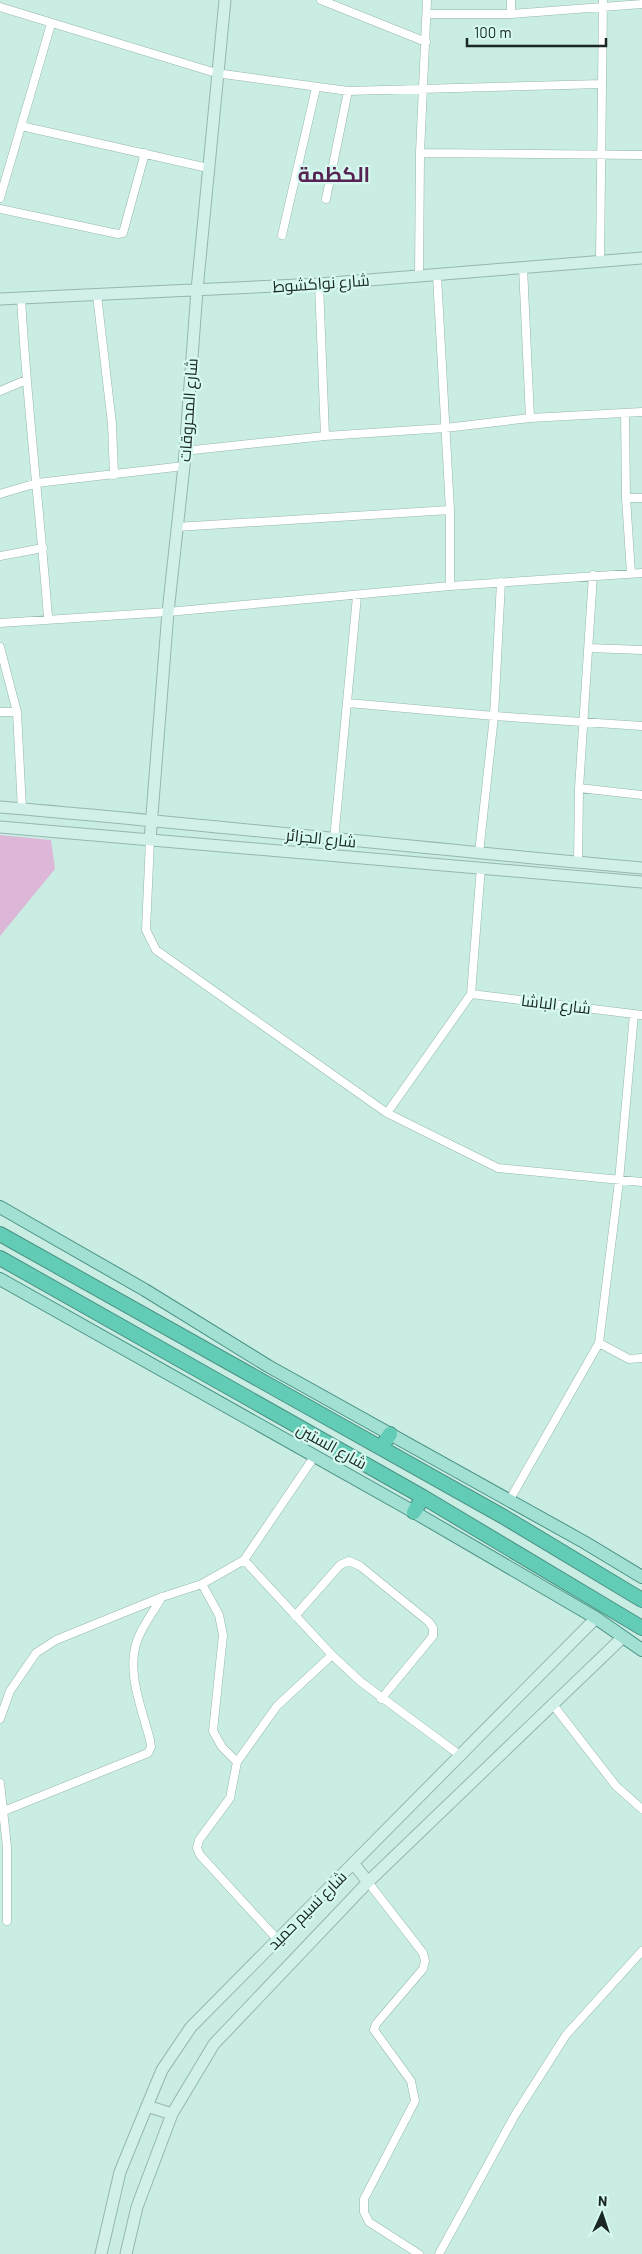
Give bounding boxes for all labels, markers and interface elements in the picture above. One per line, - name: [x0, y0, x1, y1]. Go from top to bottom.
- scale bar: [467, 15, 606, 47]
- text: 100 m: [474, 23, 512, 41]
- district label: الكظمة: [298, 161, 370, 186]
- street label: شارع نواكشوط: [272, 270, 370, 298]
- street label: شارع المحروقات: [174, 357, 204, 463]
- street label: شارع الجزائر: [284, 824, 357, 854]
- street label: شارع الباشا: [520, 990, 592, 1020]
- street label: شارع الستين: [292, 1419, 371, 1475]
- street label: شارع نسيم حميد: [263, 1866, 352, 1955]
- north arrow: [577, 2189, 627, 2239]
- text: N: [598, 2192, 608, 2209]

